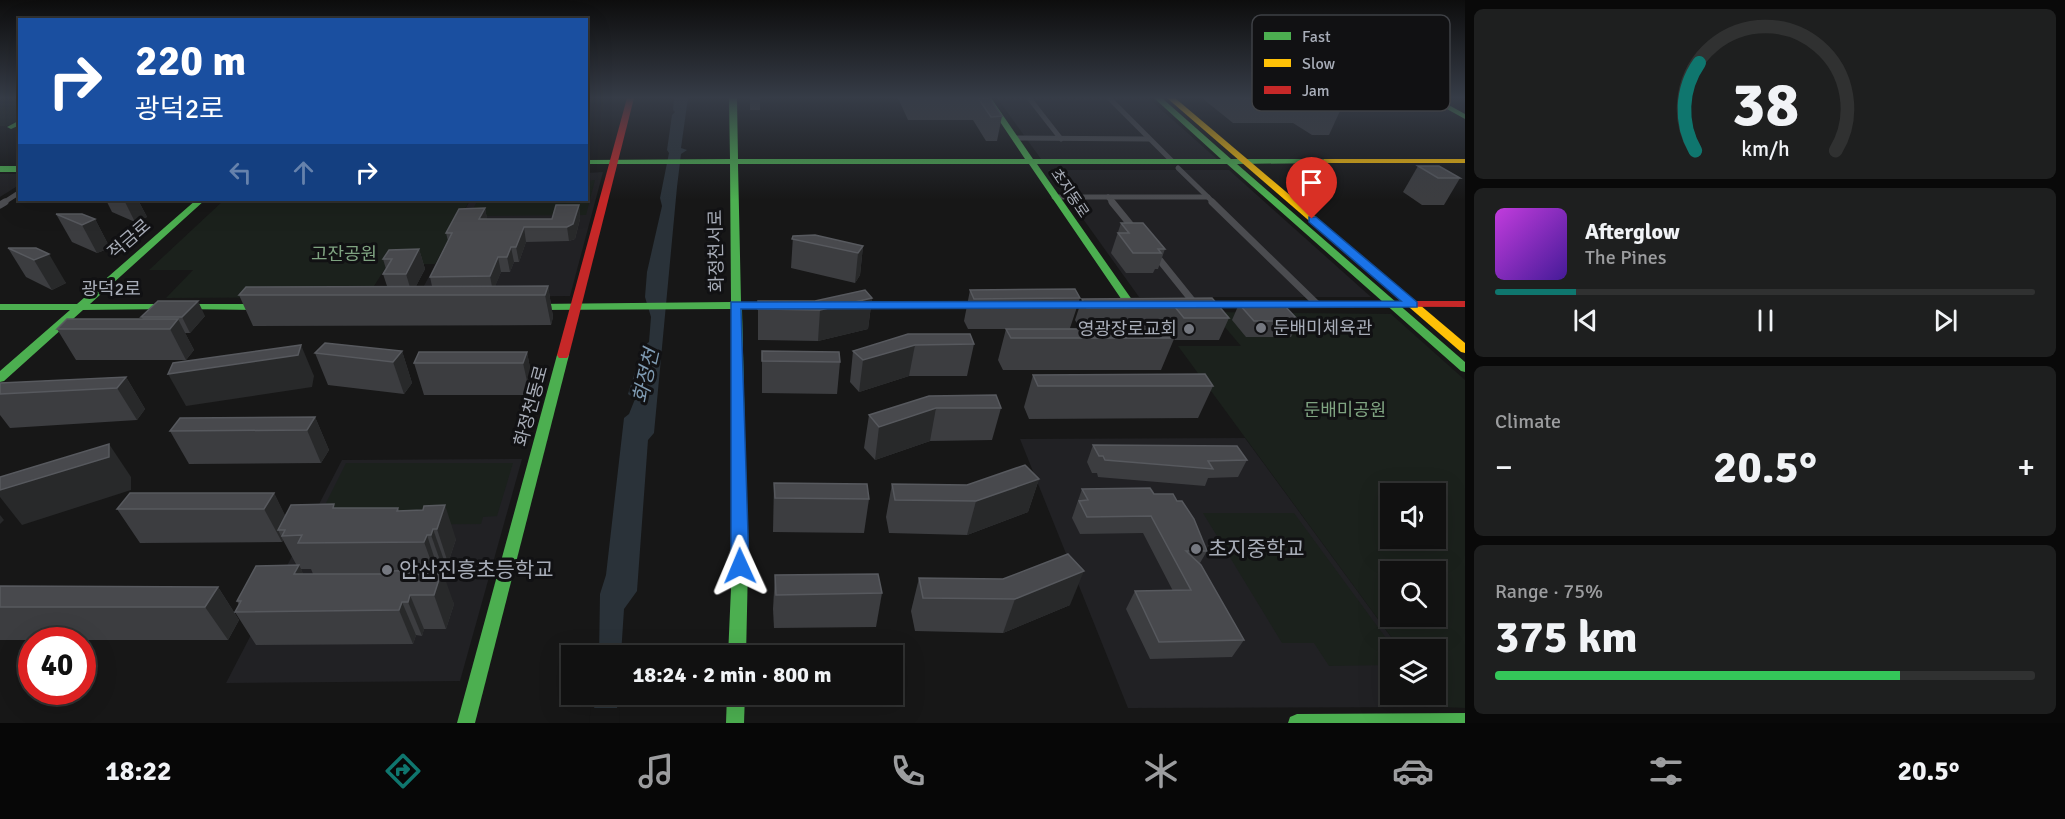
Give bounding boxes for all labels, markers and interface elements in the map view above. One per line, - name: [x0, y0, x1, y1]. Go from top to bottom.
- legend: [1252, 15, 1450, 111]
- text: Fast: [1302, 27, 1331, 47]
- text: 220 m: [135, 36, 246, 87]
- icon: right: [36, 42, 114, 120]
- text: Slow: [1302, 54, 1336, 74]
- text: 38: [1731, 66, 1799, 143]
- text: Jam: [1302, 81, 1330, 101]
- text: 광덕2로: [135, 93, 224, 126]
- text: km/h: [1741, 136, 1789, 162]
- icon: left: [224, 156, 257, 189]
- icon: ahead: [287, 156, 320, 189]
- icon: right: [350, 156, 383, 189]
- pin: [1286, 157, 1337, 219]
- street label: 초지동로: [1047, 165, 1093, 221]
- icon: arrive: [1295, 166, 1328, 199]
- street label: 화정천서로: [704, 209, 728, 293]
- street label: 적금로: [103, 214, 155, 264]
- text: Afterglow: [1585, 218, 1680, 245]
- park label: 고잔공원: [311, 243, 377, 265]
- text: The Pines: [1585, 245, 1667, 270]
- street label: 광덕2로: [81, 278, 141, 300]
- icon: previous: [1569, 304, 1602, 337]
- icon: pause: [1749, 304, 1782, 337]
- icon: next: [1929, 304, 1962, 337]
- place label: 둔배미체육관: [1273, 317, 1373, 339]
- place label: 영광장로교회: [1078, 318, 1177, 340]
- marker: 둔배미체육관: [1254, 321, 1268, 335]
- marker: 영광장로교회: [1182, 322, 1196, 336]
- water label: 화정천: [628, 344, 665, 406]
- street label: 화정천동로: [510, 363, 552, 449]
- park label: 둔배미공원: [1304, 399, 1386, 421]
- text: Climate: [1495, 409, 1561, 434]
- text: 20.5°: [1713, 440, 1817, 495]
- text: −: [1495, 447, 1513, 488]
- text: +: [2017, 447, 2035, 488]
- map controls: [1380, 483, 1446, 705]
- button: sound: [1380, 483, 1446, 549]
- position arrow: [708, 534, 772, 598]
- place label: 초지중학교: [1208, 536, 1305, 562]
- marker: 초지중학교: [1189, 542, 1203, 556]
- place label: 안산진흥초등학교: [399, 557, 554, 583]
- button: search: [1380, 561, 1446, 627]
- marker: 안산진흥초등학교: [380, 563, 394, 577]
- text: Range · 75%: [1495, 579, 1603, 604]
- text: 375 km: [1495, 610, 1638, 665]
- speed limit sign: 40: [18, 627, 96, 705]
- button: layers: [1380, 639, 1446, 705]
- text: 18:24 · 2 min · 800 m: [632, 661, 832, 688]
- icon: directions: [382, 750, 424, 792]
- icon: music: [635, 750, 677, 792]
- icon: phone: [887, 750, 929, 792]
- icon: climate: [1140, 750, 1182, 792]
- icon: car: [1392, 750, 1434, 792]
- icon: filters: [1645, 750, 1687, 792]
- text: 18:22: [105, 755, 172, 788]
- text: 20.5°: [1897, 755, 1960, 788]

